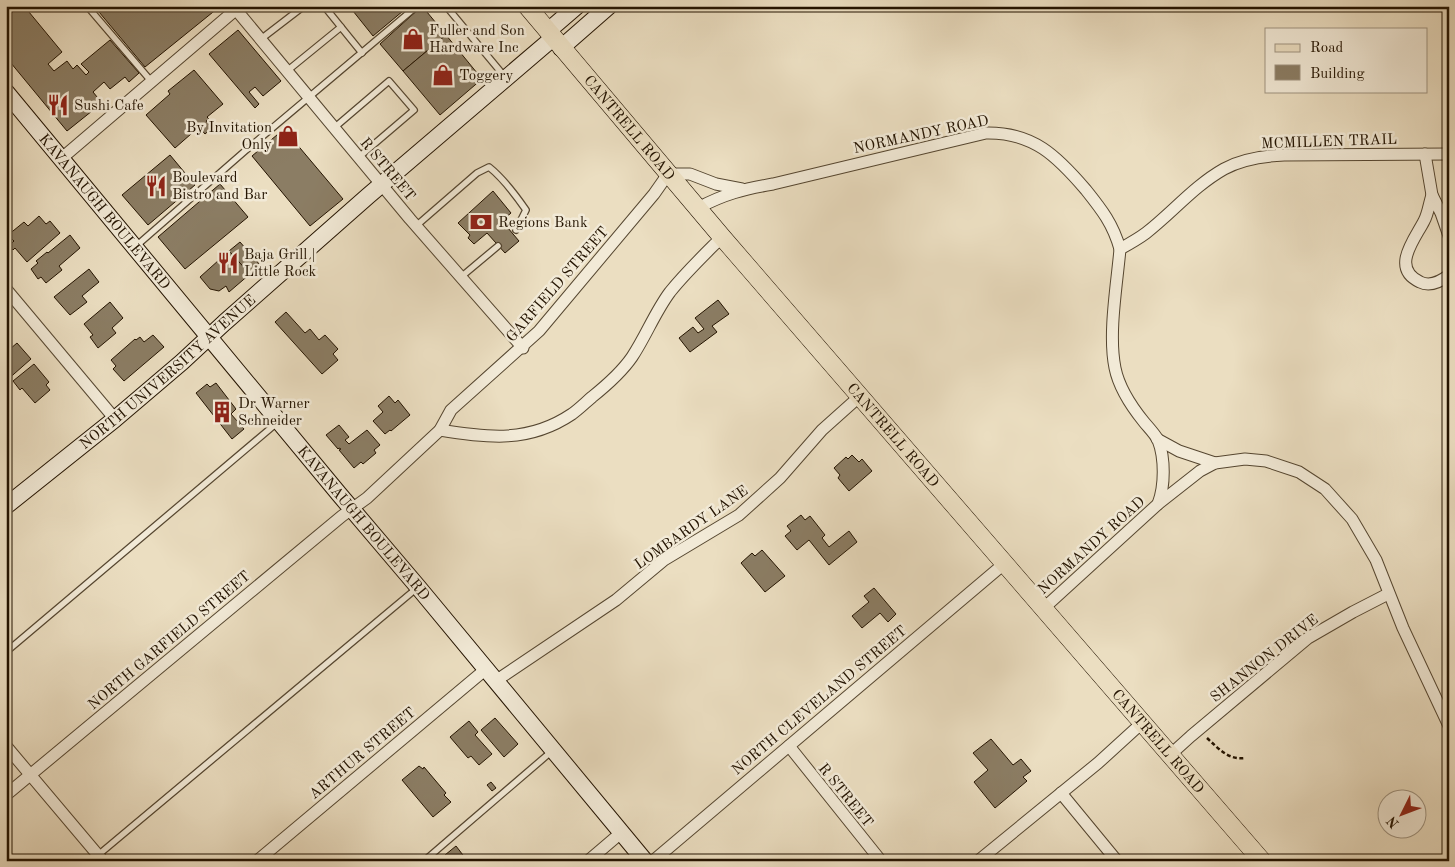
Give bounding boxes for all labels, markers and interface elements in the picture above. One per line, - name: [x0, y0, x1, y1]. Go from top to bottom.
- place label: Fuller and Son Hardware Inc: [429, 24, 525, 56]
- shop icon: Fuller and Son Hardware Inc: [400, 26, 426, 52]
- legend: [1265, 28, 1428, 92]
- text: Road: [1310, 41, 1344, 56]
- shop icon: Toggery: [430, 62, 456, 88]
- text: Building: [1310, 67, 1365, 82]
- place label: Toggery: [459, 69, 513, 84]
- street label: CANTRELL ROAD: [580, 73, 677, 184]
- restaurant icon: Sushi Cafe: [45, 92, 71, 118]
- place label: Sushi Cafe: [74, 99, 144, 114]
- street label: NORMANDY ROAD: [852, 114, 990, 157]
- place label: By Invitation Only: [186, 121, 272, 153]
- shop icon: By Invitation Only: [275, 123, 301, 149]
- street label: KAVANAUGH BOULEVARD: [35, 132, 172, 293]
- street label: MCMILLEN TRAIL: [1261, 133, 1397, 152]
- street label: R STREET: [356, 136, 417, 204]
- place label: Boulevard Bistro and Bar: [172, 171, 267, 203]
- restaurant icon: Boulevard Bistro and Bar: [143, 173, 169, 199]
- bank icon: Regions Bank: [468, 209, 494, 235]
- place label: Regions Bank: [498, 216, 588, 231]
- street label: GARFIELD STREET: [504, 225, 612, 345]
- place label: Baja Grill | Little Rock: [244, 248, 316, 280]
- restaurant icon: Baja Grill | Little Rock: [215, 250, 241, 276]
- street label: NORTH UNIVERSITY AVENUE: [78, 293, 259, 453]
- street label: CANTRELL ROAD: [843, 381, 941, 491]
- place label: Dr Warner Schneider: [238, 397, 310, 429]
- building icon: Dr Warner Schneider: [209, 399, 235, 425]
- street label: KAVANAUGH BOULEVARD: [294, 444, 432, 604]
- street label: LOMBARDY LANE: [632, 483, 751, 573]
- street label: NORMANDY ROAD: [1036, 494, 1148, 598]
- street label: NORTH GARFIELD STREET: [86, 569, 254, 713]
- street label: SHANNON DRIVE: [1208, 613, 1322, 706]
- street label: NORTH CLEVELAND STREET: [730, 624, 910, 779]
- street label: CANTRELL ROAD: [1108, 687, 1206, 797]
- street label: ARTHUR STREET: [307, 705, 419, 803]
- street label: R STREET: [815, 761, 875, 831]
- north arrow: [1378, 790, 1428, 840]
- text: N: [1384, 813, 1402, 831]

